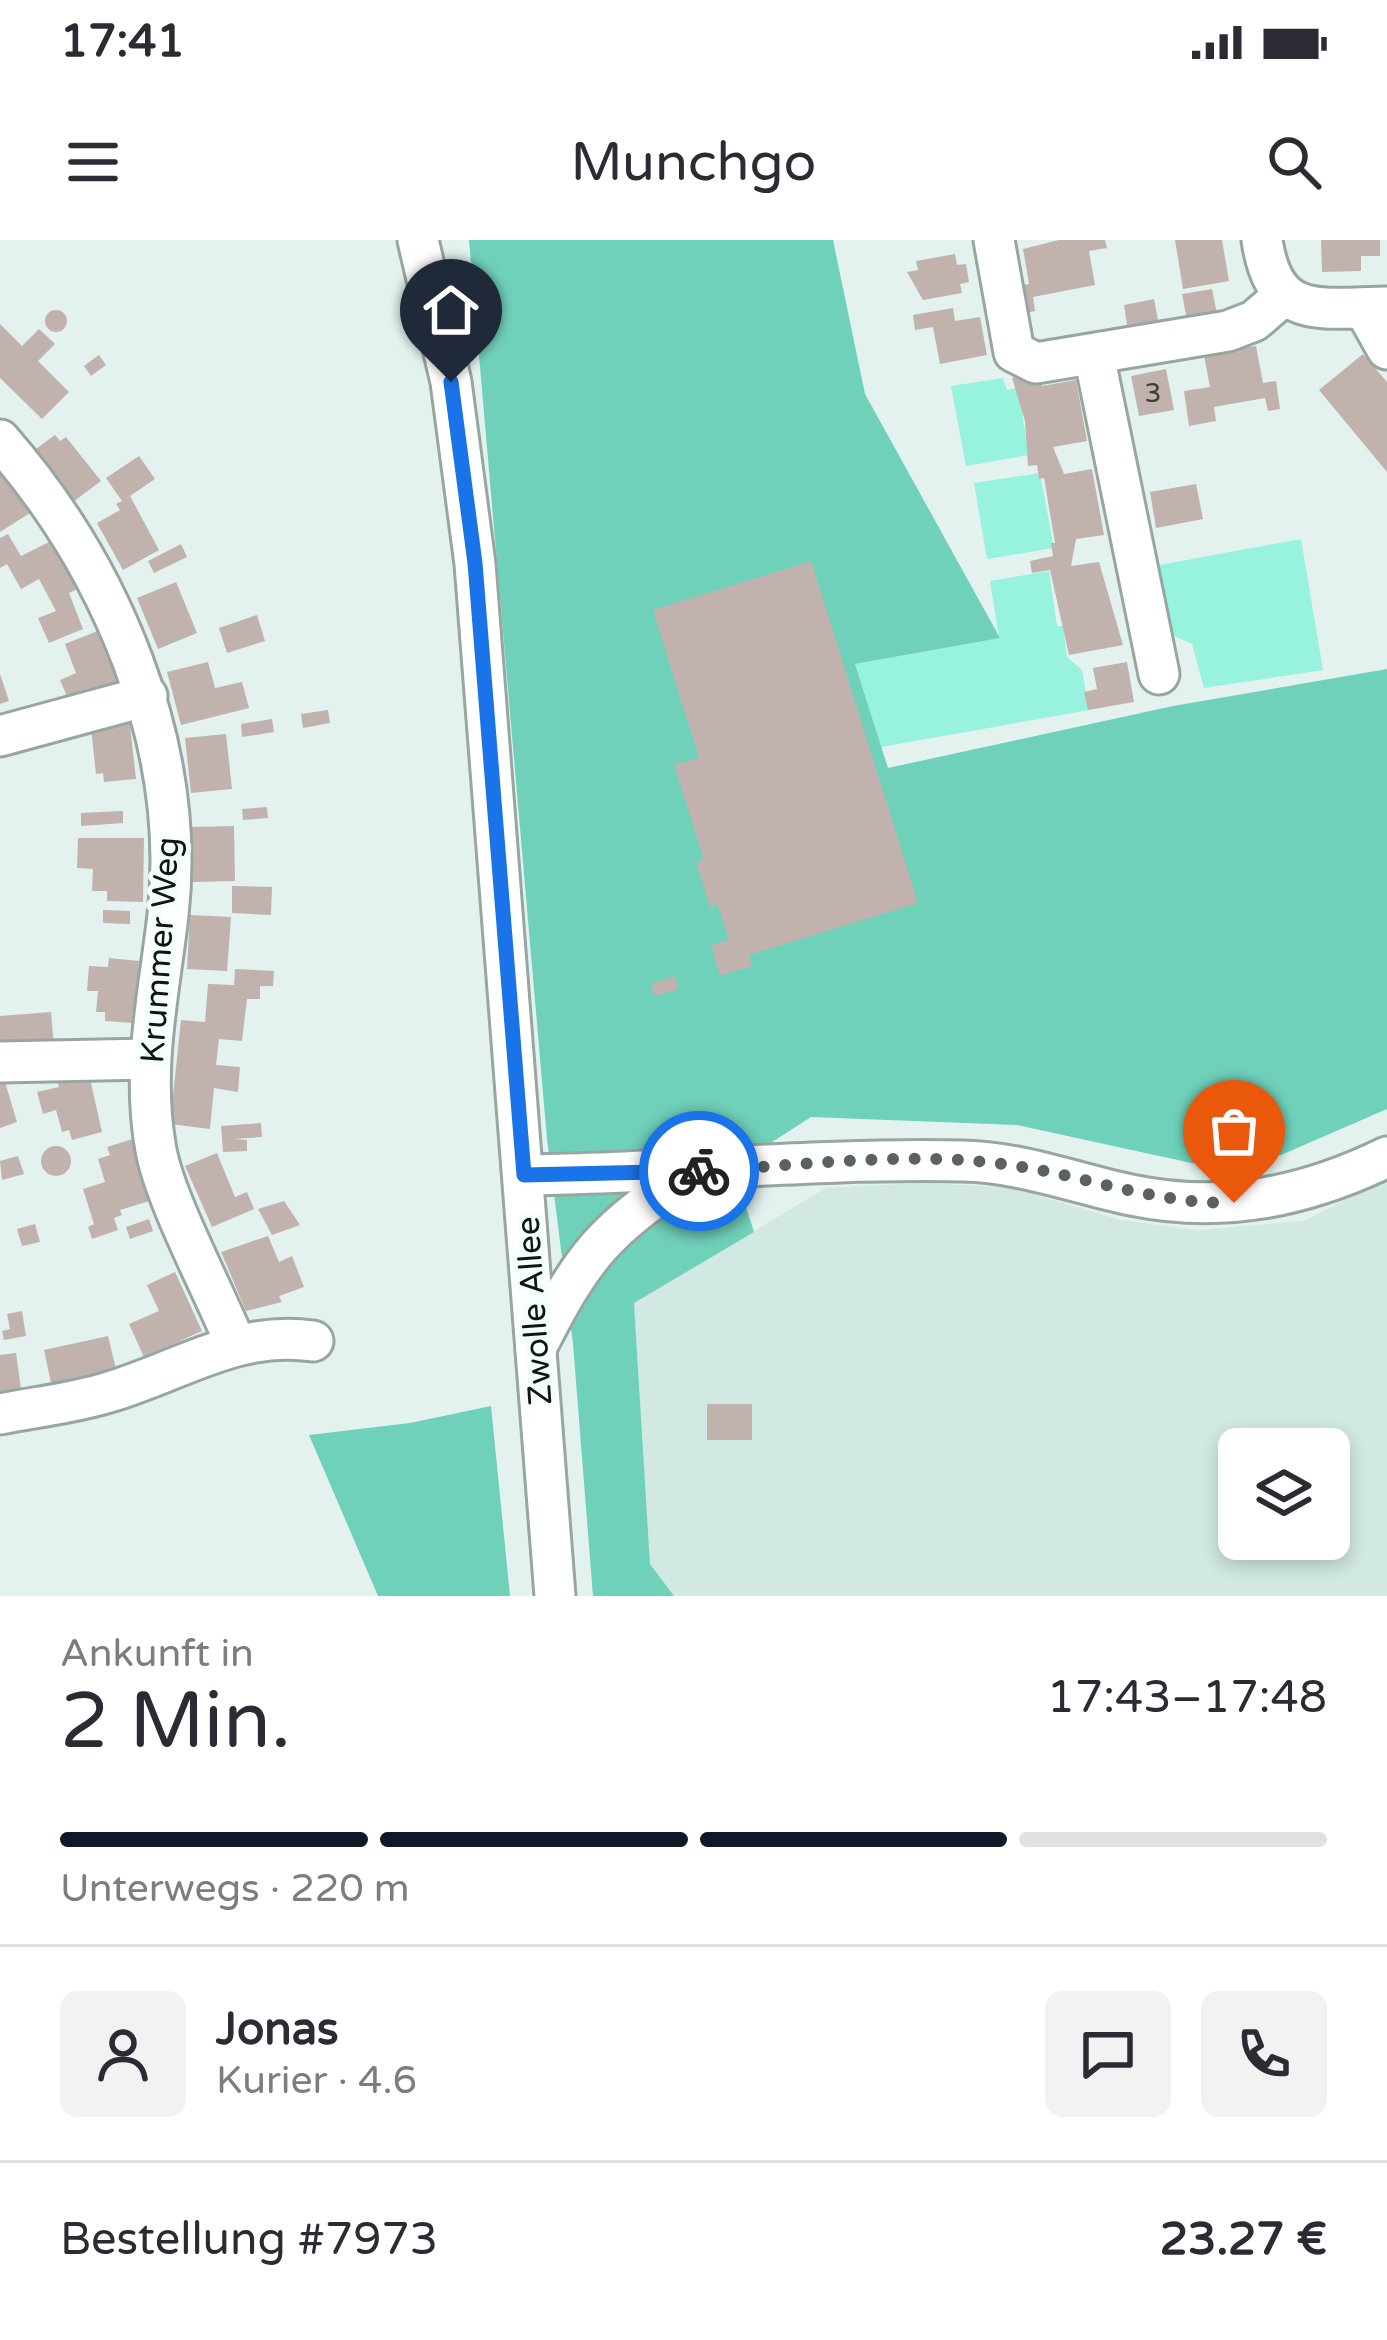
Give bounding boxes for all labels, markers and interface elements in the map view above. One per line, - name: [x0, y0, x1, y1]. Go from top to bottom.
- text: 17:41: [60, 15, 185, 69]
- icon: menu: [60, 129, 126, 195]
- icon: search: [1261, 129, 1327, 195]
- text: Munchgo: [571, 130, 816, 195]
- pin: [400, 259, 502, 382]
- icon: home: [418, 277, 484, 343]
- house number: 3: [1145, 377, 1161, 410]
- street label: Krummer Weg: [133, 836, 188, 1065]
- pin: [1183, 1080, 1285, 1203]
- icon: bag: [1201, 1098, 1267, 1164]
- courier: [639, 1111, 759, 1231]
- icon: bike: [666, 1138, 732, 1204]
- street label: Zwolle Allee: [508, 1215, 561, 1406]
- map controls: [1218, 1428, 1350, 1560]
- button: layers: [1218, 1428, 1350, 1560]
- text: Ankunft in: [60, 1630, 254, 1677]
- text: 17:43–17:48: [1047, 1671, 1327, 1725]
- text: 2 Min.: [60, 1675, 291, 1769]
- text: Unterwegs · 220 m: [60, 1865, 410, 1912]
- button: person: [60, 1991, 186, 2117]
- button: chat: [1045, 1991, 1171, 2117]
- button: phone: [1201, 1991, 1327, 2117]
- text: Jonas: [216, 2003, 339, 2057]
- text: Kurier · 4.6: [216, 2057, 417, 2104]
- text: Bestellung #7973: [60, 2213, 438, 2267]
- text: 23.27 €: [1160, 2213, 1327, 2267]

